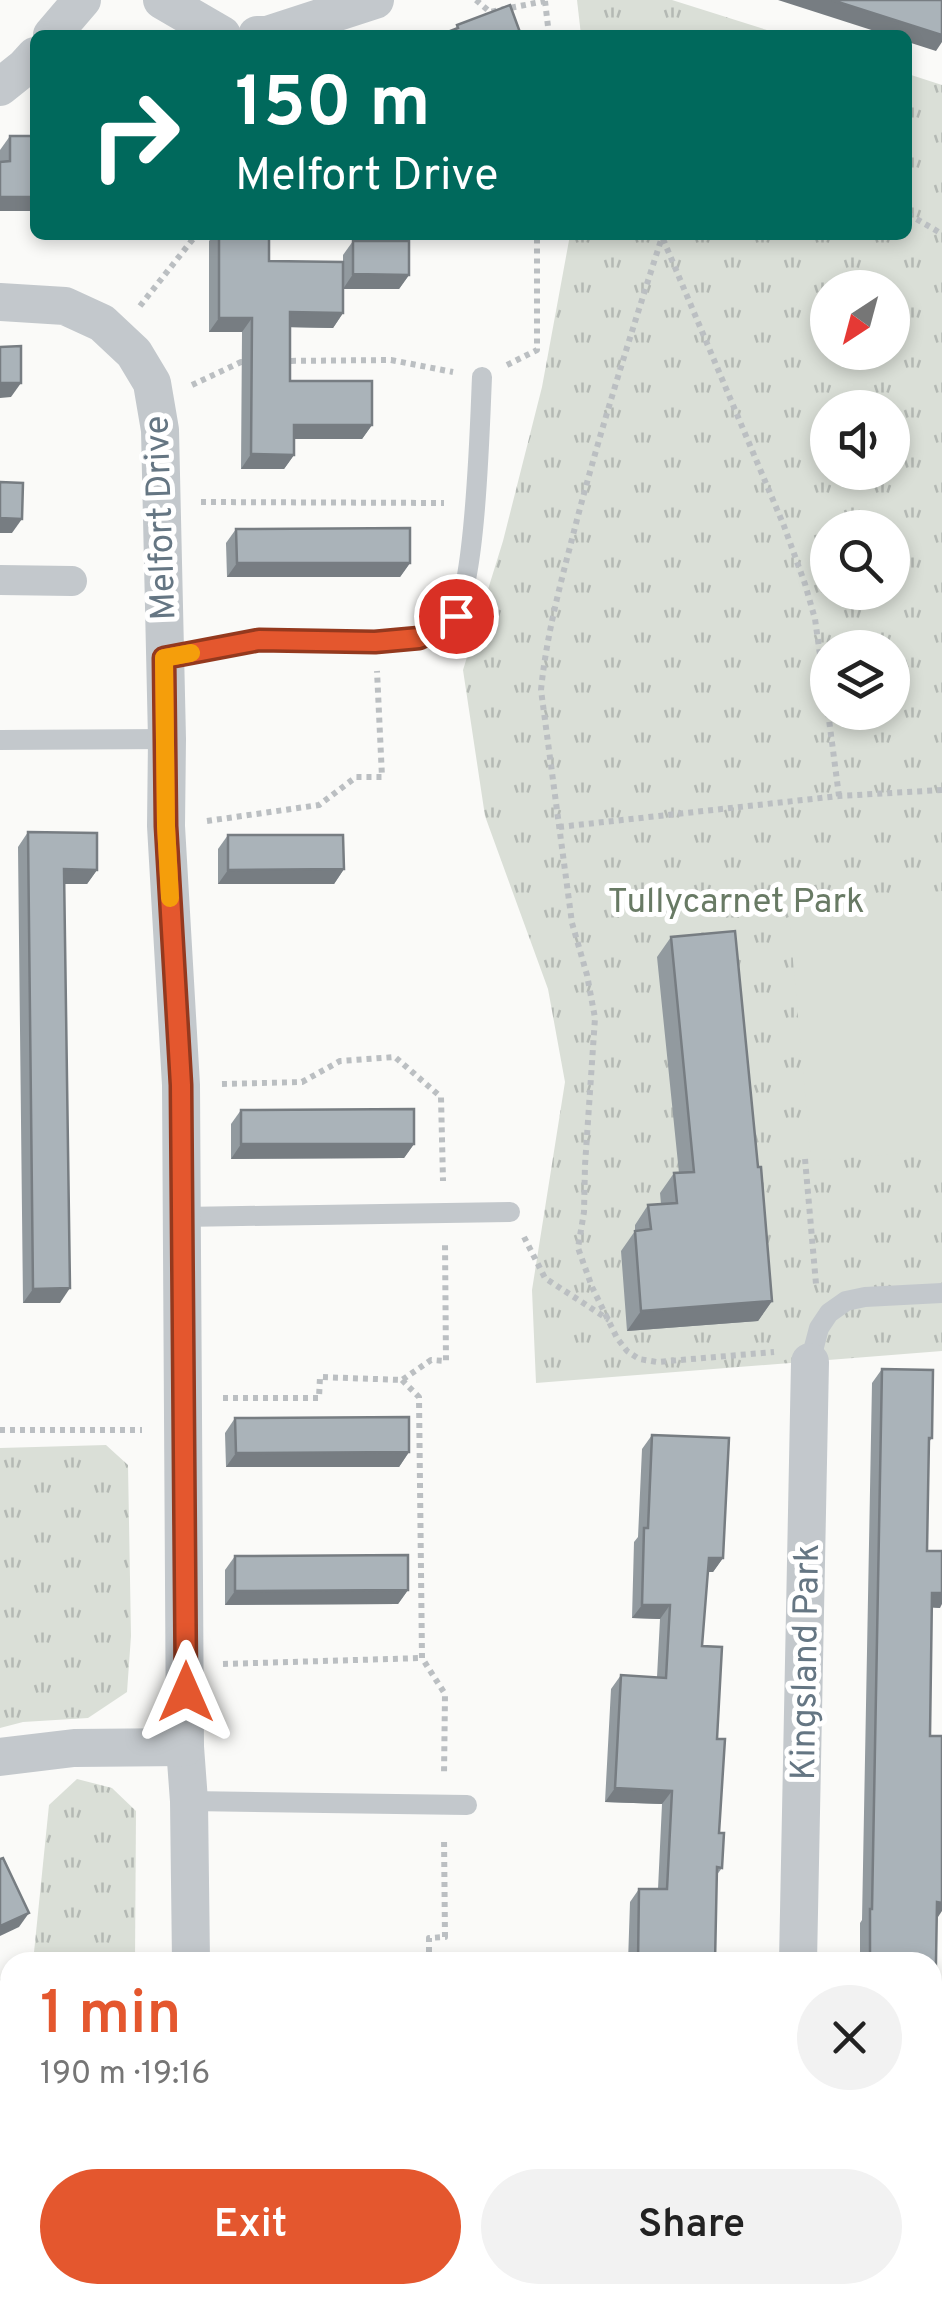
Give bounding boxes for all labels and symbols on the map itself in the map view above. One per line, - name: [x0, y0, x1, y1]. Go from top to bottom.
- north arrow: [810, 270, 910, 370]
- street label: Melfort Drive: [136, 415, 188, 621]
- pin: [414, 574, 499, 659]
- park label: Tullycarnet Park: [607, 881, 865, 925]
- street label: Kingsland Park: [783, 1543, 831, 1781]
- position arrow: [134, 1640, 238, 1744]

